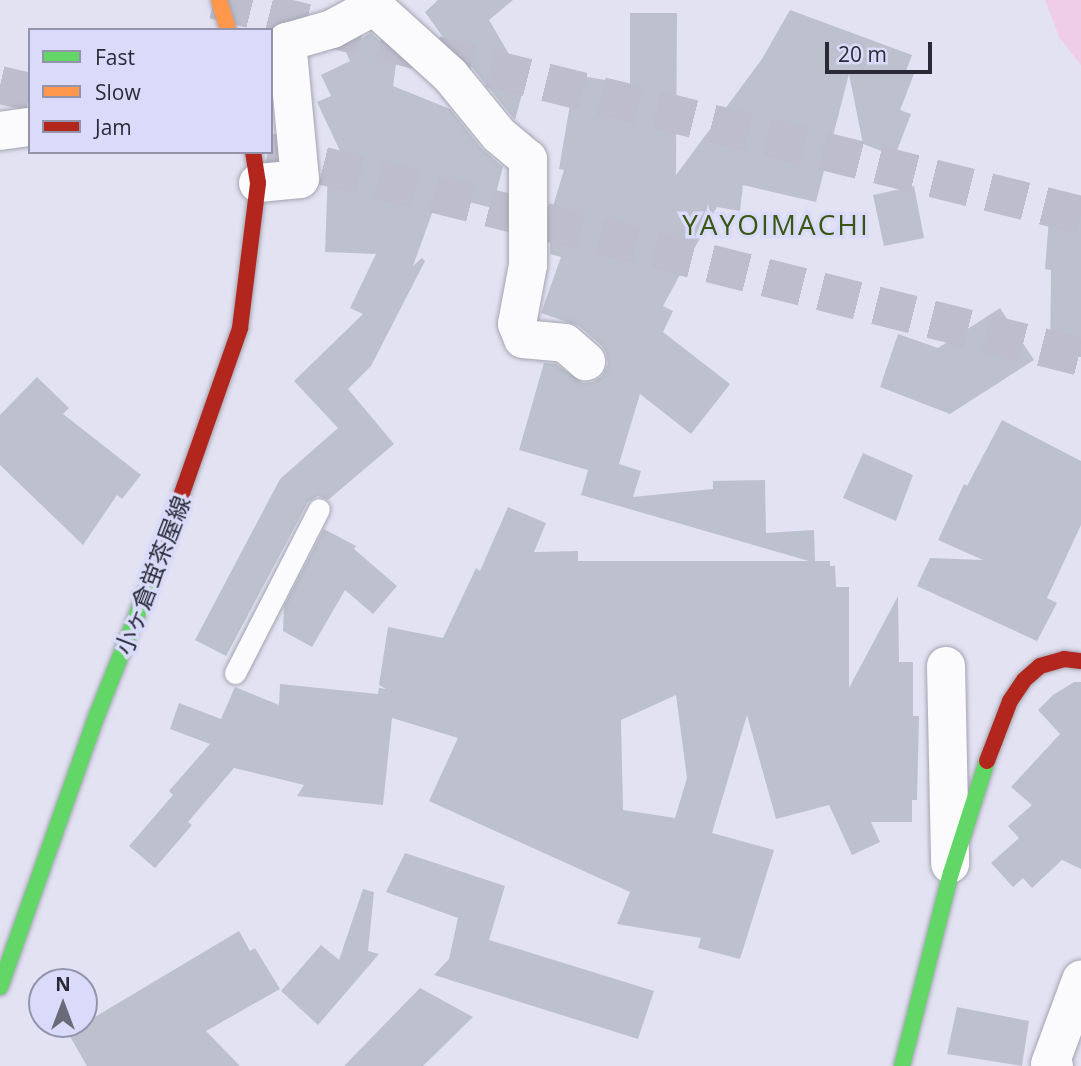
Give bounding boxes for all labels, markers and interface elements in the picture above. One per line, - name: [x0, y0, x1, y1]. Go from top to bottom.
- legend: [28, 28, 273, 154]
- scale bar: [829, 28, 936, 72]
- text: 20 m: [838, 40, 887, 68]
- text: Fast: [95, 43, 135, 71]
- text: Slow: [95, 78, 141, 106]
- text: Jam: [95, 113, 132, 141]
- district label: YAYOIMACHI: [683, 207, 869, 241]
- street label: 小ヶ倉蛍茶屋線: [108, 491, 196, 659]
- north arrow: [28, 968, 98, 1038]
- text: N: [55, 971, 71, 997]

